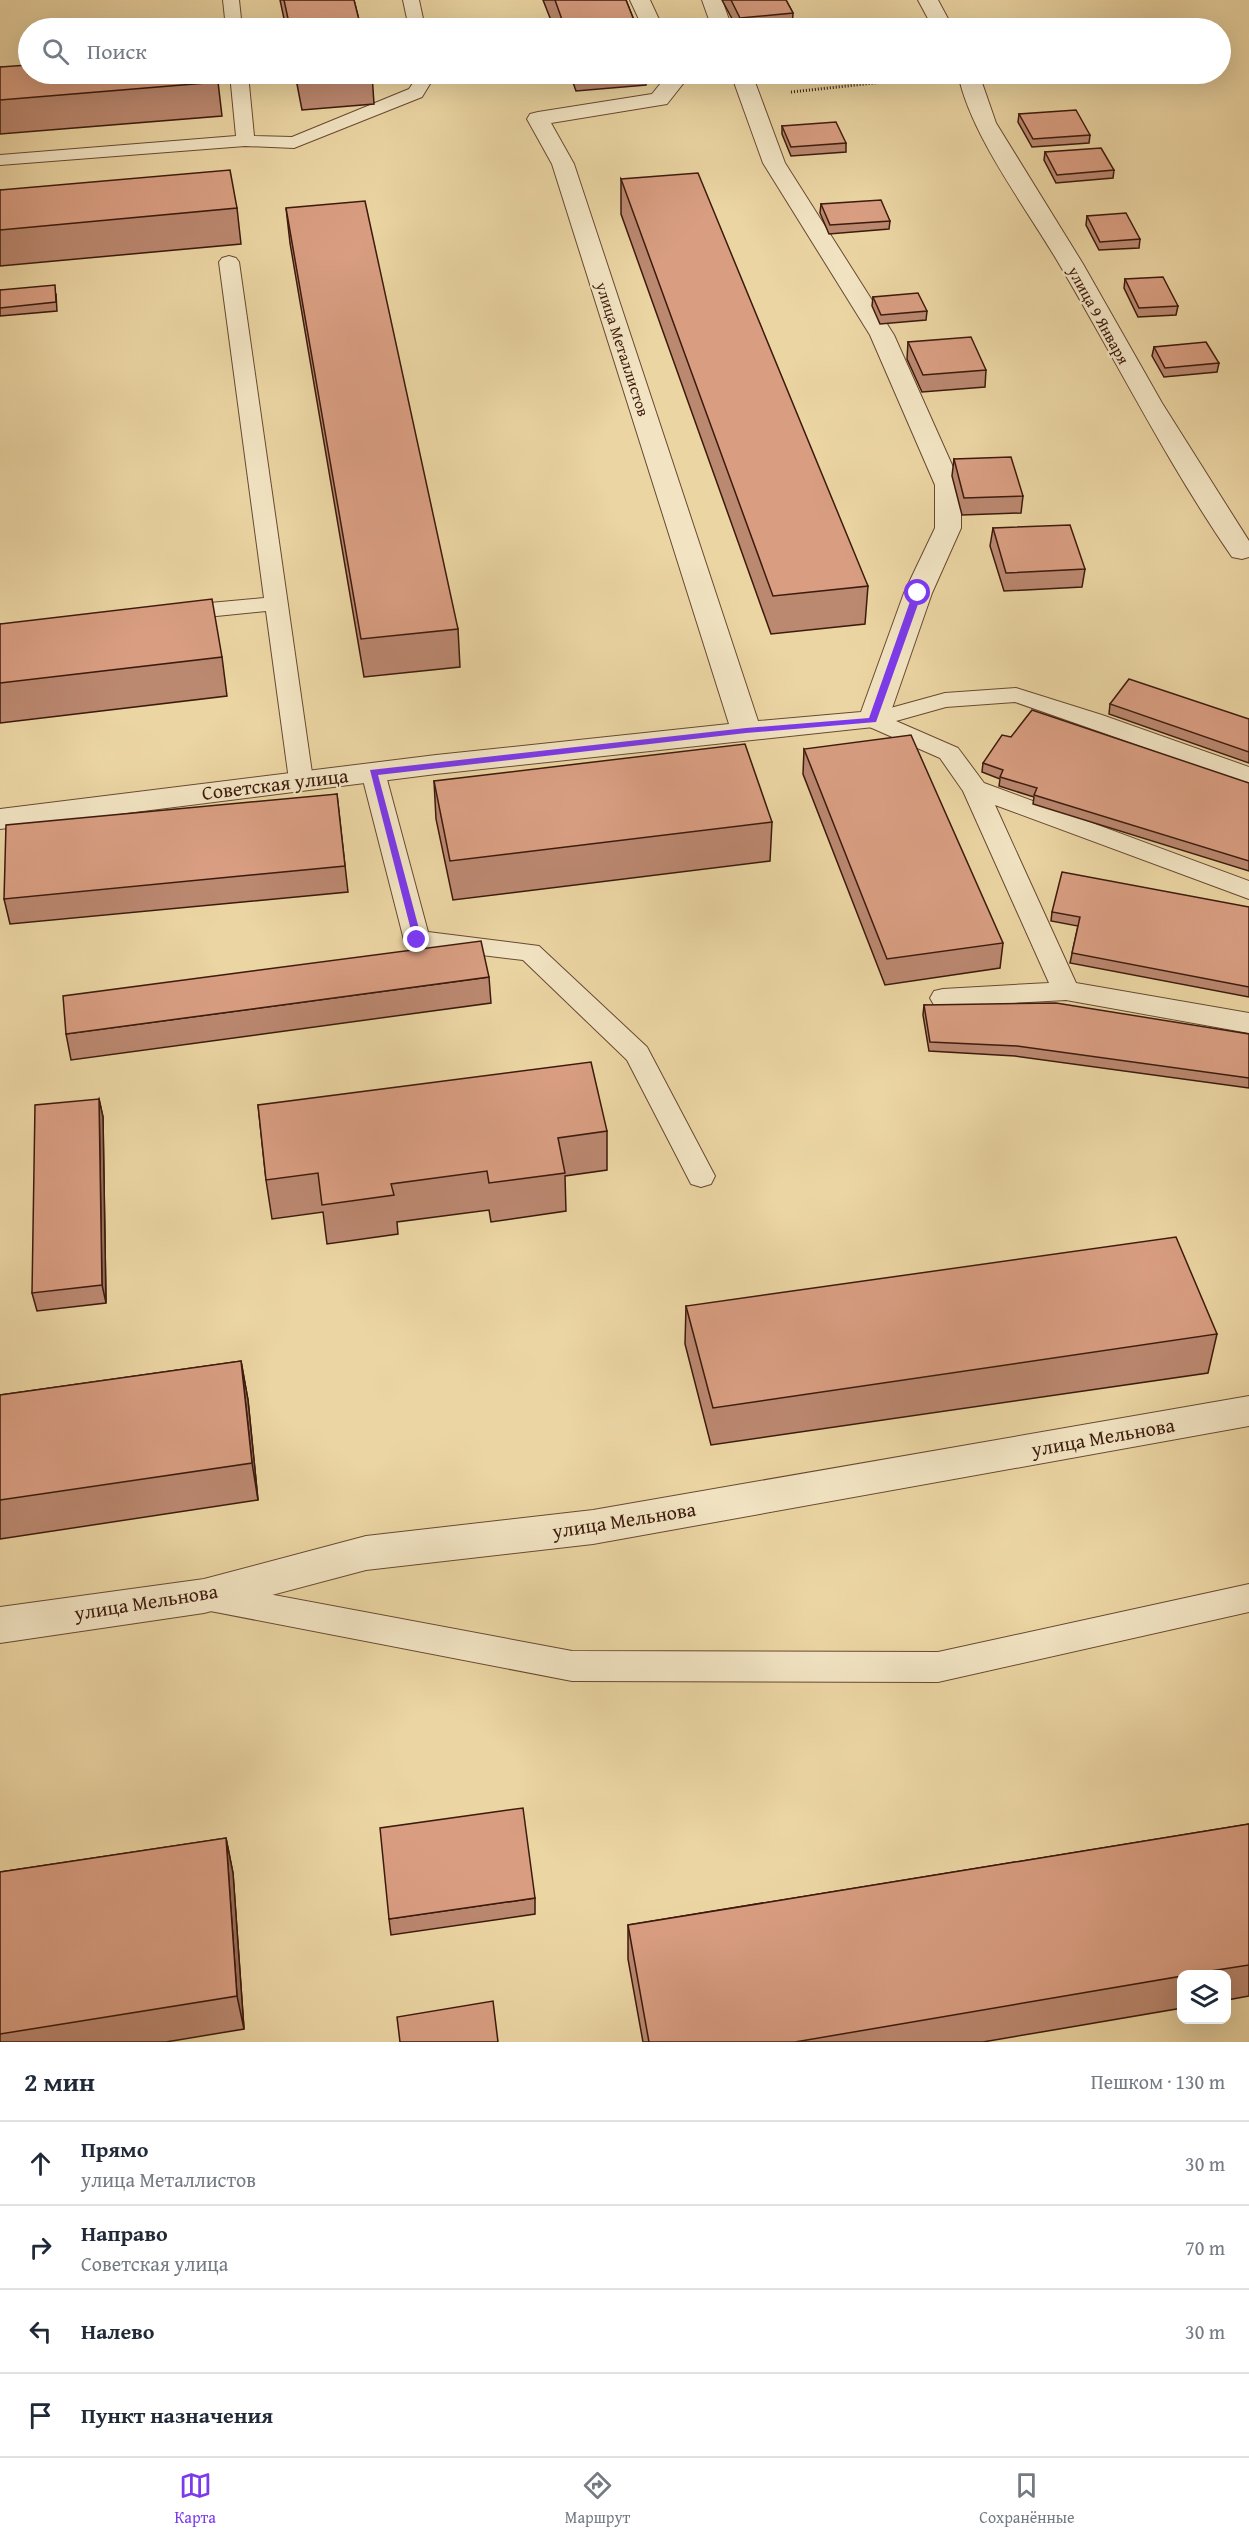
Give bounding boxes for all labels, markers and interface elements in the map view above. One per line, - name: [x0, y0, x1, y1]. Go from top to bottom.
- search box: [18, 18, 1231, 84]
- icon: search: [39, 35, 72, 68]
- text: Поиск: [87, 35, 147, 67]
- street label: улица 9 Января: [1062, 261, 1136, 368]
- street label: улица Металлистов: [590, 278, 656, 419]
- route start: [904, 579, 930, 605]
- street label: Советская улица: [200, 760, 350, 807]
- route end: [403, 926, 429, 952]
- street label: улица Мельнова: [1028, 1410, 1177, 1464]
- street label: улица Мельнова: [549, 1494, 698, 1545]
- street label: улица Мельнова: [71, 1576, 220, 1627]
- map controls: [1177, 1970, 1231, 2024]
- button: layers: [1177, 1970, 1231, 2024]
- text: 2 мин: [24, 2062, 95, 2101]
- text: Пешком · 130 m: [1091, 2067, 1225, 2096]
- text: Прямо: [81, 2133, 148, 2165]
- icon: ahead: [24, 2147, 57, 2180]
- text: 30 m: [1185, 2149, 1225, 2178]
- text: улица Металлистов: [81, 2165, 256, 2194]
- text: Направо: [81, 2217, 168, 2249]
- icon: right: [24, 2231, 57, 2264]
- text: 70 m: [1185, 2233, 1225, 2262]
- text: Советская улица: [81, 2249, 228, 2278]
- icon: left: [24, 2315, 57, 2348]
- text: Налево: [81, 2315, 154, 2347]
- text: 30 m: [1185, 2317, 1225, 2346]
- icon: arrive: [24, 2399, 57, 2432]
- text: Пункт назначения: [81, 2399, 273, 2431]
- tab: Карта: [174, 2469, 216, 2529]
- tab: Маршрут: [565, 2469, 630, 2529]
- tab: Сохранённые: [979, 2469, 1075, 2529]

